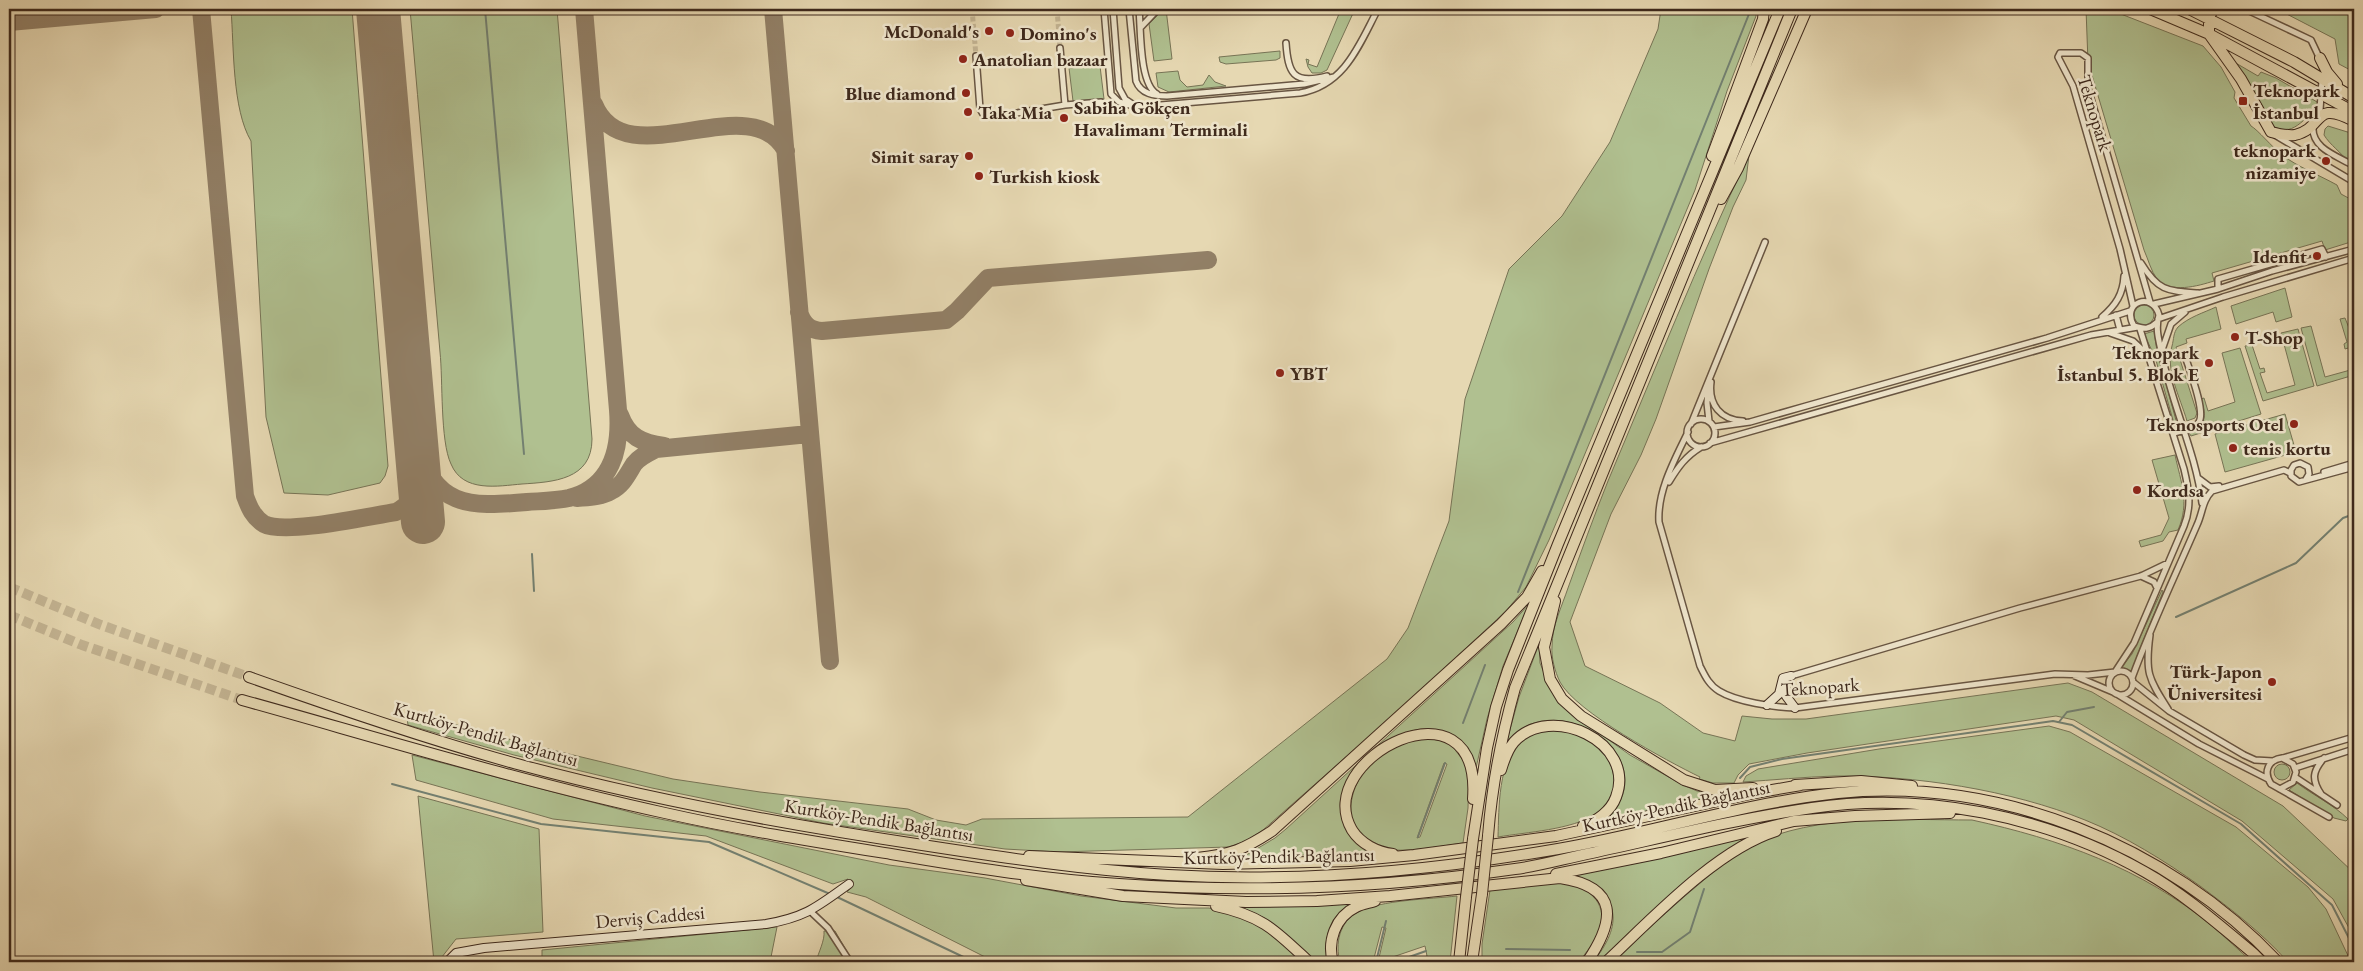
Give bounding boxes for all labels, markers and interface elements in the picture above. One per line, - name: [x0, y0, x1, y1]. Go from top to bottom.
- place label: McDonald's: [884, 19, 979, 44]
- place label: Domino's: [1020, 21, 1097, 46]
- marker: McDonald's: [983, 25, 995, 37]
- marker: Domino's: [1004, 27, 1016, 39]
- place label: Anatolian bazaar: [972, 47, 1108, 72]
- marker: Anatolian bazaar: [957, 53, 969, 65]
- street label: Teknopark: [2072, 72, 2119, 155]
- place label: Teknopark İstanbul: [2253, 78, 2341, 125]
- place label: Blue diamond: [845, 81, 956, 106]
- marker: Blue diamond: [960, 87, 972, 99]
- place label: Sabiha Gökçen Havalimanı Terminali: [1074, 95, 1248, 142]
- marker: Teknopark İstanbul: [2237, 95, 2249, 107]
- place label: Taka Mia: [978, 100, 1053, 125]
- marker: Taka Mia: [962, 106, 974, 118]
- marker: Sabiha Gökçen Havalimanı Terminali: [1058, 112, 1070, 124]
- place label: teknopark nizamiye: [2233, 138, 2317, 185]
- place label: Simit saray: [871, 144, 960, 169]
- marker: Simit saray: [963, 150, 975, 162]
- marker: teknopark nizamiye: [2320, 155, 2332, 167]
- place label: Turkish kiosk: [989, 164, 1101, 189]
- marker: Turkish kiosk: [973, 170, 985, 182]
- place label: Idenfit: [2253, 244, 2307, 269]
- marker: Idenfit: [2311, 250, 2323, 262]
- place label: T-Shop: [2245, 325, 2304, 350]
- marker: T-Shop: [2229, 331, 2241, 343]
- place label: Teknopark İstanbul 5. Blok E: [2057, 340, 2200, 387]
- marker: Teknopark İstanbul 5. Blok E: [2203, 357, 2215, 369]
- place label: YBT: [1290, 361, 1328, 386]
- marker: YBT: [1274, 367, 1286, 379]
- place label: Teknosports Otel: [2146, 412, 2285, 437]
- marker: Teknosports Otel: [2288, 418, 2300, 430]
- place label: tenis kortu: [2243, 436, 2331, 461]
- marker: tenis kortu: [2227, 442, 2239, 454]
- place label: Kordsa: [2147, 478, 2205, 503]
- marker: Kordsa: [2131, 484, 2143, 496]
- place label: Türk-Japon Üniversitesi: [2167, 659, 2262, 706]
- street label: Teknopark: [1780, 672, 1861, 702]
- marker: Türk-Japon Üniversitesi: [2266, 676, 2278, 688]
- street label: Kurtköy-Pendik Bağlantısı: [391, 696, 582, 772]
- street label: Kurtköy-Pendik Bağlantısı: [1580, 774, 1772, 838]
- street label: Kurtköy-Pendik Bağlantısı: [783, 793, 976, 847]
- street label: Kurtköy-Pendik Bağlantısı: [1183, 842, 1375, 870]
- street label: Derviş Caddesi: [594, 900, 706, 934]

